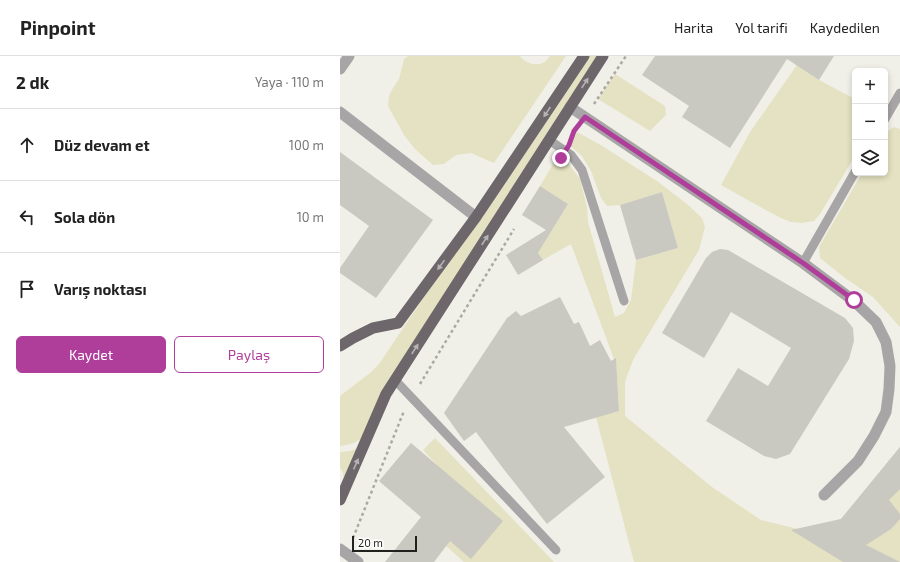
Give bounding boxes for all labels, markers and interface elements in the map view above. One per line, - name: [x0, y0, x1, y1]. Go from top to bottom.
- text: Pinpoint: [20, 16, 96, 39]
- text: Harita: [674, 19, 713, 36]
- text: Yol tarifi: [735, 19, 788, 36]
- text: Kaydedilen: [810, 19, 880, 36]
- map controls: [852, 68, 888, 176]
- button: +: [852, 68, 888, 104]
- text: 2 dk: [16, 72, 49, 92]
- text: Yaya · 110 m: [255, 74, 324, 90]
- one-way arrow: [582, 77, 589, 89]
- button: −: [852, 104, 888, 140]
- one-way arrow: [543, 106, 550, 118]
- icon: ahead: [16, 134, 38, 156]
- text: Düz devam et: [54, 136, 150, 154]
- text: 100 m: [289, 137, 324, 153]
- button: layers: [852, 140, 888, 176]
- route end: [552, 149, 570, 167]
- icon: left: [16, 206, 38, 228]
- text: Sola dön: [54, 208, 115, 226]
- text: 10 m: [297, 209, 324, 225]
- one-way arrow: [481, 234, 489, 245]
- one-way arrow: [437, 259, 445, 270]
- icon: arrive: [16, 278, 38, 300]
- text: Varış noktası: [54, 280, 147, 298]
- route start: [845, 291, 863, 309]
- button: Kaydet: [16, 336, 166, 373]
- button: Paylaş: [174, 336, 324, 373]
- one-way arrow: [412, 343, 419, 355]
- one-way arrow: [353, 458, 359, 470]
- scale bar: [352, 534, 417, 553]
- text: 20 m: [358, 536, 383, 549]

